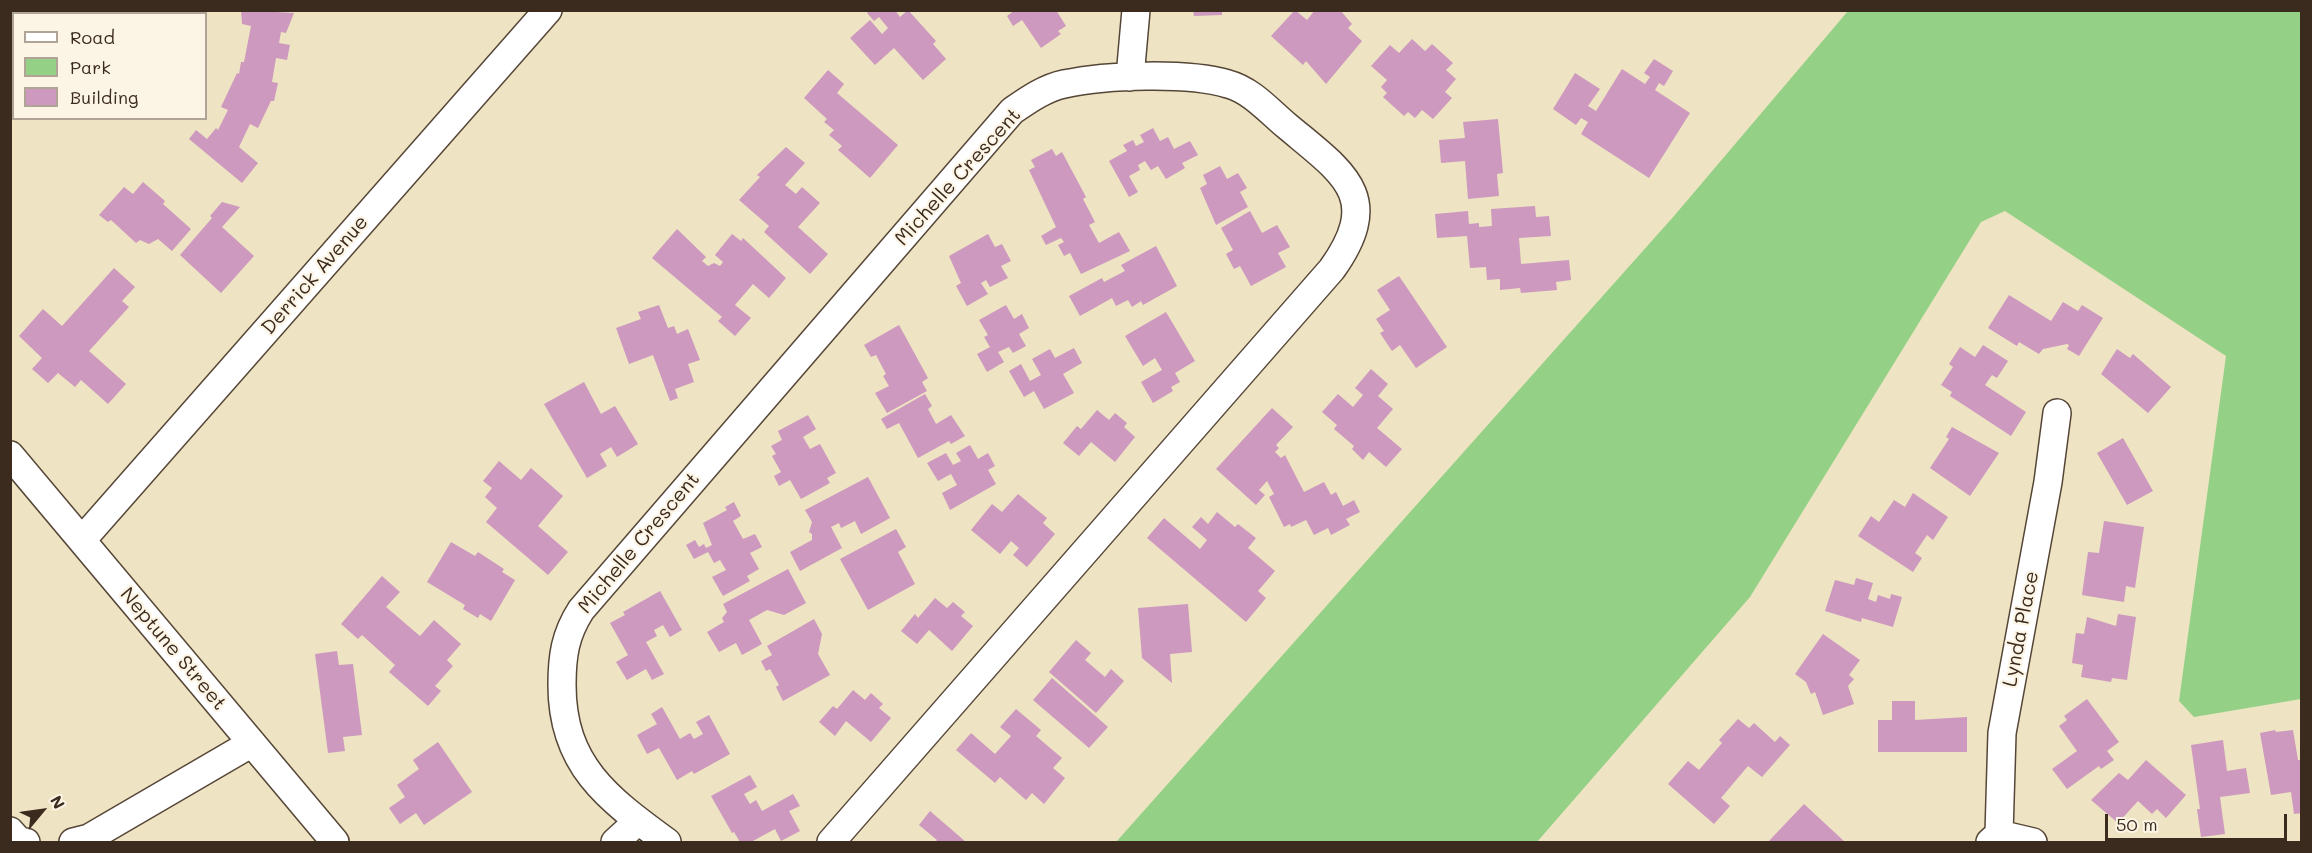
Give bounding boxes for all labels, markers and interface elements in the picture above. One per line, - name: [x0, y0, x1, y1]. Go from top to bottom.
- legend: [12, 12, 207, 120]
- text: Road: [70, 25, 115, 49]
- text: Park: [70, 55, 111, 79]
- text: Building: [70, 85, 138, 109]
- street label: Michelle Crescent: [890, 103, 1026, 251]
- street label: Derrick Avenue: [257, 210, 373, 340]
- street label: Michelle Crescent: [573, 468, 705, 618]
- street label: Lynda Place: [1998, 569, 2044, 689]
- street label: Neptune Street: [115, 583, 231, 715]
- north arrow: [12, 781, 72, 841]
- text: N: [46, 792, 70, 812]
- scale bar: [2108, 802, 2290, 840]
- text: 50 m: [2116, 812, 2158, 836]

